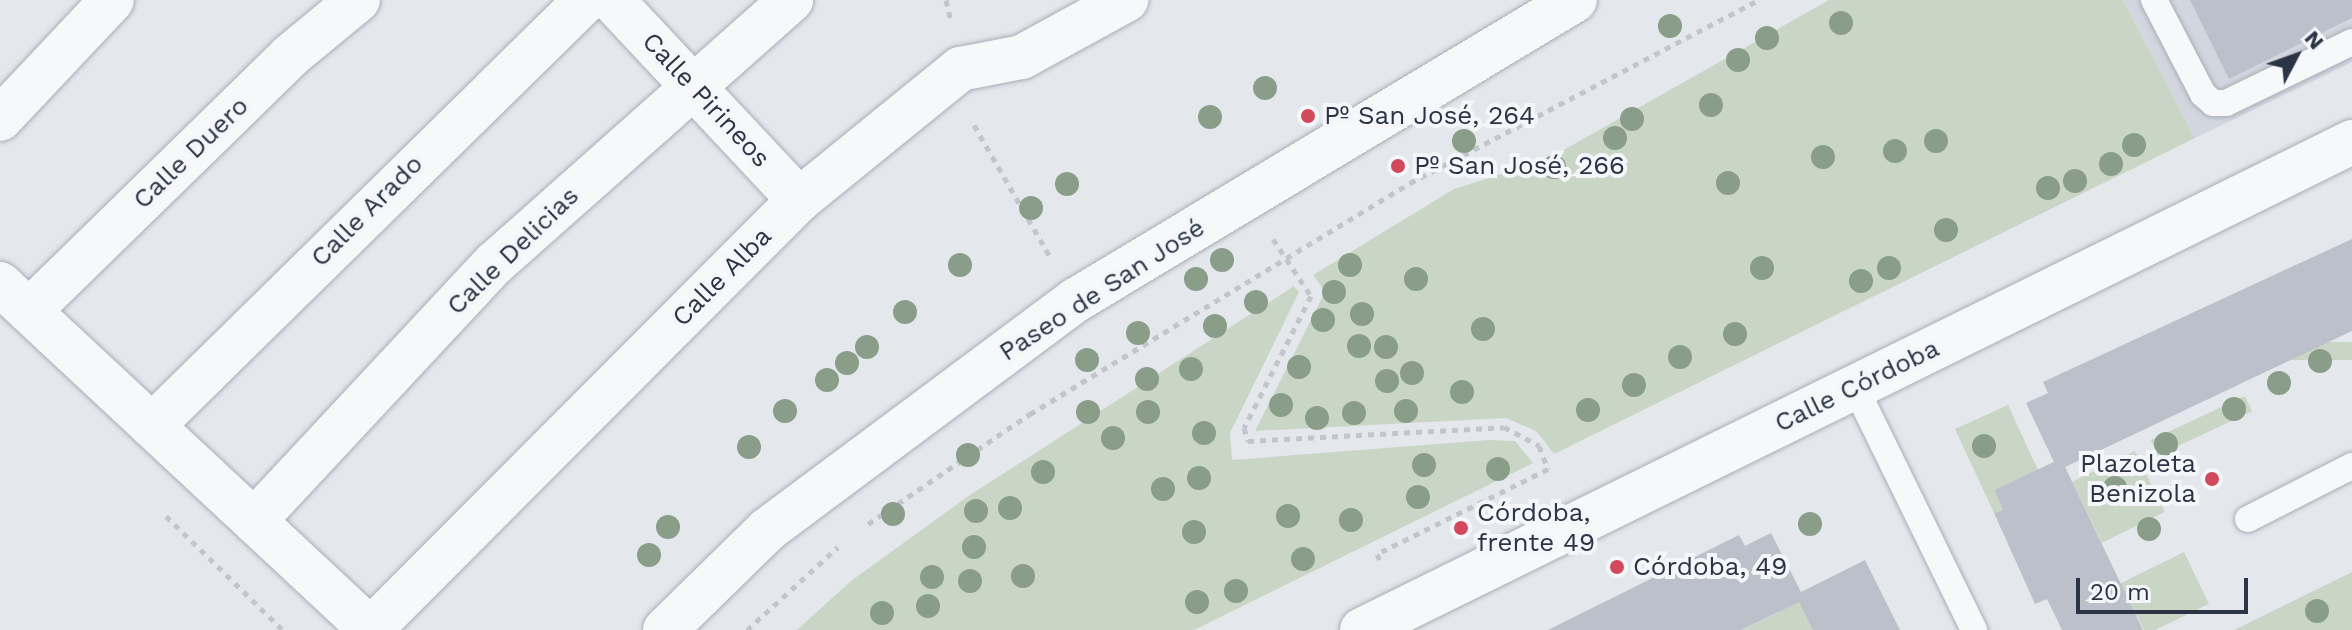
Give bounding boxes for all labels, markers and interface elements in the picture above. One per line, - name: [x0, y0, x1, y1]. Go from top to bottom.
- north arrow: [2256, 16, 2336, 96]
- street label: Calle Pirineos: [636, 26, 776, 174]
- text: N: [2300, 26, 2329, 54]
- street label: Calle Duero: [127, 90, 255, 216]
- place label: Pº San José, 264: [1324, 100, 1536, 132]
- marker: Pº San José, 264: [1299, 107, 1317, 125]
- street label: Calle Arado: [304, 148, 430, 274]
- place label: Pº San José, 266: [1414, 150, 1626, 182]
- marker: Pº San José, 266: [1389, 157, 1407, 175]
- street label: Calle Delicias: [441, 180, 585, 322]
- street label: Paseo de San José: [993, 212, 1211, 368]
- street label: Calle Alba: [666, 221, 778, 333]
- street label: Calle Córdoba: [1770, 333, 1944, 439]
- place label: Plazoleta Benizola: [2080, 448, 2196, 510]
- marker: Plazoleta Benizola: [2203, 470, 2221, 488]
- place label: Córdoba, frente 49: [1477, 497, 1595, 558]
- marker: Córdoba, frente 49: [1452, 519, 1470, 537]
- place label: Córdoba, 49: [1633, 551, 1787, 583]
- marker: Córdoba, 49: [1608, 558, 1626, 576]
- scale bar: [2080, 562, 2252, 612]
- text: 20 m: [2090, 578, 2150, 606]

